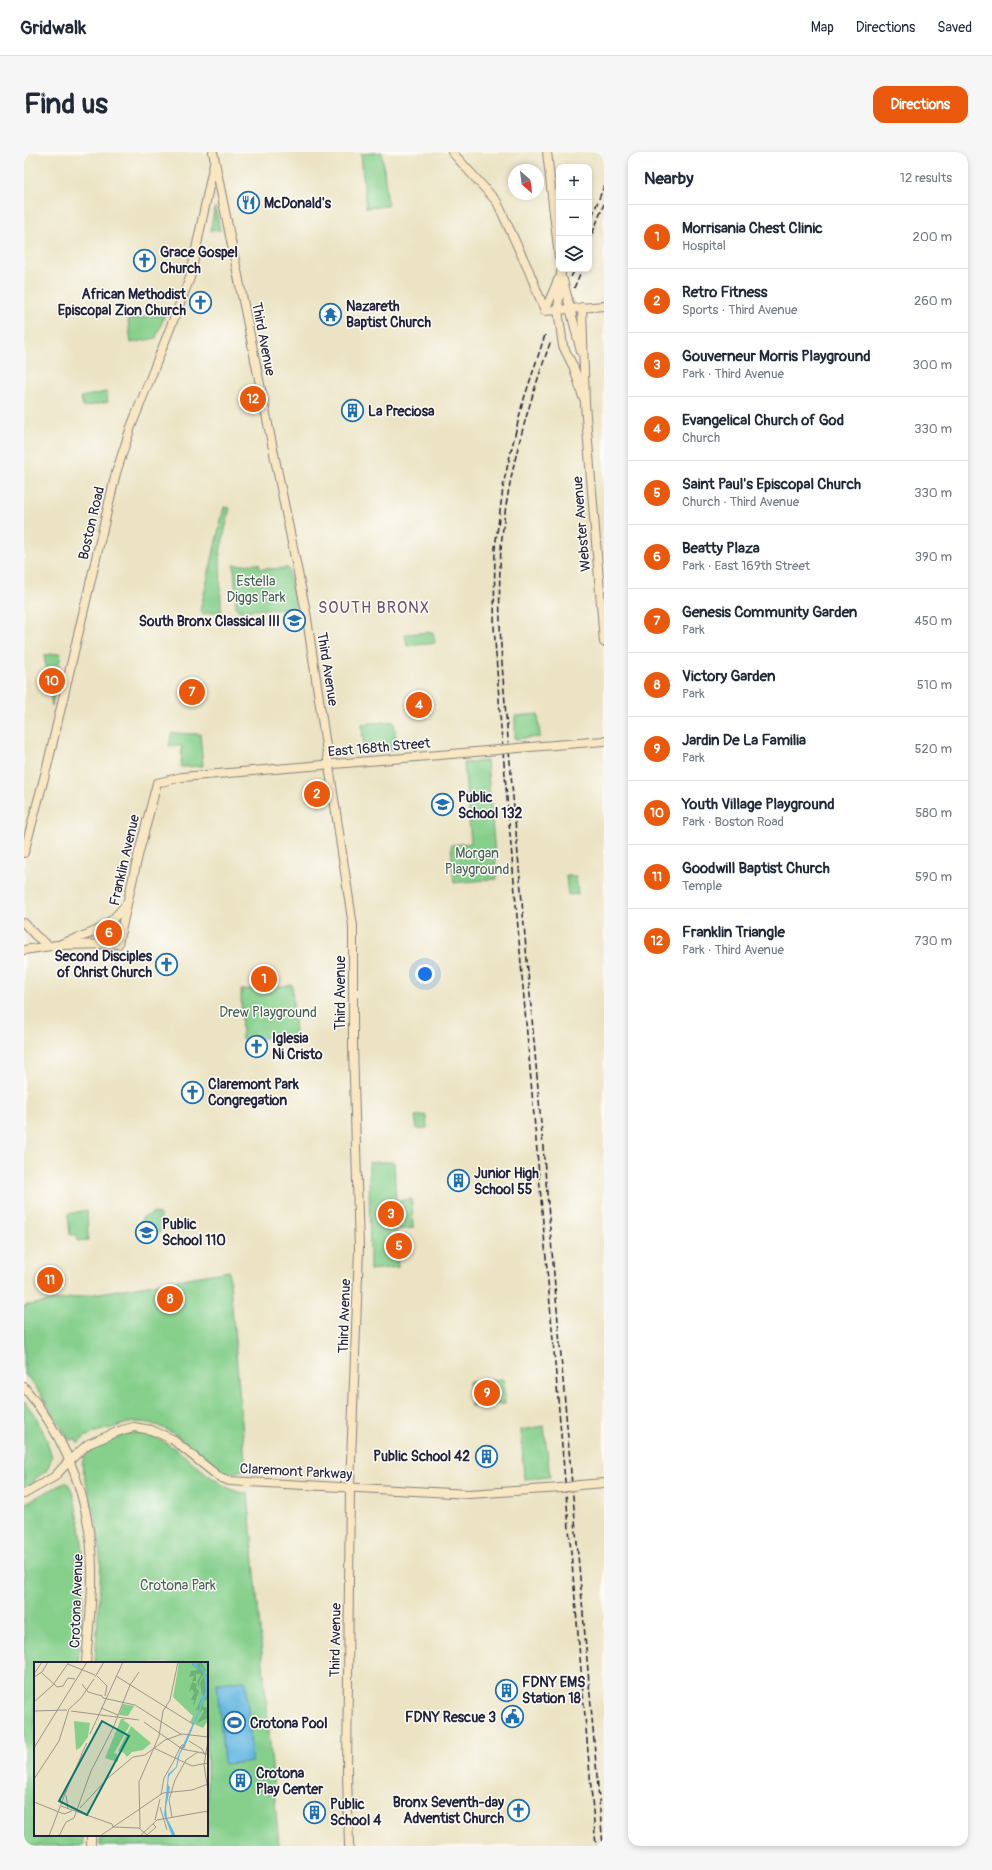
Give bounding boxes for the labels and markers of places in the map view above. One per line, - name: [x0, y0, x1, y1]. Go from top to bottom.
- restaurant icon: McDonald's: [236, 190, 262, 216]
- place label: McDonald's: [264, 195, 332, 212]
- place label: Grace Gospel Church: [160, 244, 238, 277]
- church icon: Grace Gospel Church: [132, 247, 158, 273]
- place label: African Methodist Episcopal Zion Church: [58, 286, 186, 319]
- church icon: African Methodist Episcopal Zion Church: [188, 289, 214, 315]
- place label: Nazareth Baptist Church: [346, 298, 431, 331]
- temple icon: Nazareth Baptist Church: [317, 301, 343, 327]
- pin: 12: [240, 384, 266, 414]
- building icon: La Preciosa: [339, 398, 365, 424]
- place label: La Preciosa: [368, 403, 435, 420]
- school or university icon: South Bronx Classical III: [282, 608, 308, 634]
- place label: South Bronx Classical III: [139, 613, 280, 630]
- pin: 10: [39, 666, 65, 696]
- pin: 7: [179, 677, 205, 707]
- pin: 4: [406, 690, 432, 720]
- pin: 2: [304, 779, 330, 809]
- place label: Public School 132: [458, 789, 523, 822]
- school or university icon: Public School 132: [430, 792, 456, 818]
- pin: 6: [96, 918, 122, 948]
- place label: Second Disciples of Christ Church: [54, 948, 153, 981]
- church icon: Second Disciples of Christ Church: [154, 951, 180, 977]
- pin: 1: [251, 964, 277, 994]
- place label: Iglesia Ni Cristo: [272, 1030, 323, 1063]
- church icon: Iglesia Ni Cristo: [243, 1033, 269, 1059]
- place label: Claremont Park Congregation: [208, 1076, 299, 1109]
- church icon: Claremont Park Congregation: [180, 1079, 206, 1105]
- place label: Junior High School 55: [474, 1165, 539, 1198]
- building icon: Junior High School 55: [445, 1168, 471, 1194]
- pin: 3: [378, 1199, 404, 1229]
- place label: Public School 110: [162, 1216, 226, 1249]
- school or university icon: Public School 110: [133, 1219, 159, 1245]
- pin: 5: [386, 1231, 412, 1261]
- pin: 11: [37, 1265, 63, 1295]
- pin: 8: [157, 1284, 183, 1314]
- pin: 9: [474, 1378, 500, 1408]
- building icon: Public School 42: [473, 1443, 499, 1469]
- place label: Public School 42: [373, 1448, 470, 1465]
- place label: FDNY EMS Station 18: [522, 1674, 585, 1707]
- building icon: FDNY EMS Station 18: [494, 1677, 520, 1703]
- public building icon: FDNY Rescue 3: [499, 1704, 525, 1730]
- place label: FDNY Rescue 3: [405, 1709, 496, 1726]
- sports icon: Crotona Pool: [222, 1710, 248, 1736]
- place label: Crotona Pool: [250, 1715, 327, 1732]
- place label: Crotona Play Center: [256, 1765, 324, 1798]
- building icon: Crotona Play Center: [227, 1768, 253, 1794]
- place label: Bronx Seventh-day Adventist Church: [393, 1794, 504, 1827]
- place label: Public School 4: [330, 1796, 382, 1829]
- church icon: Bronx Seventh-day Adventist Church: [506, 1797, 532, 1823]
- building icon: Public School 4: [301, 1799, 327, 1825]

